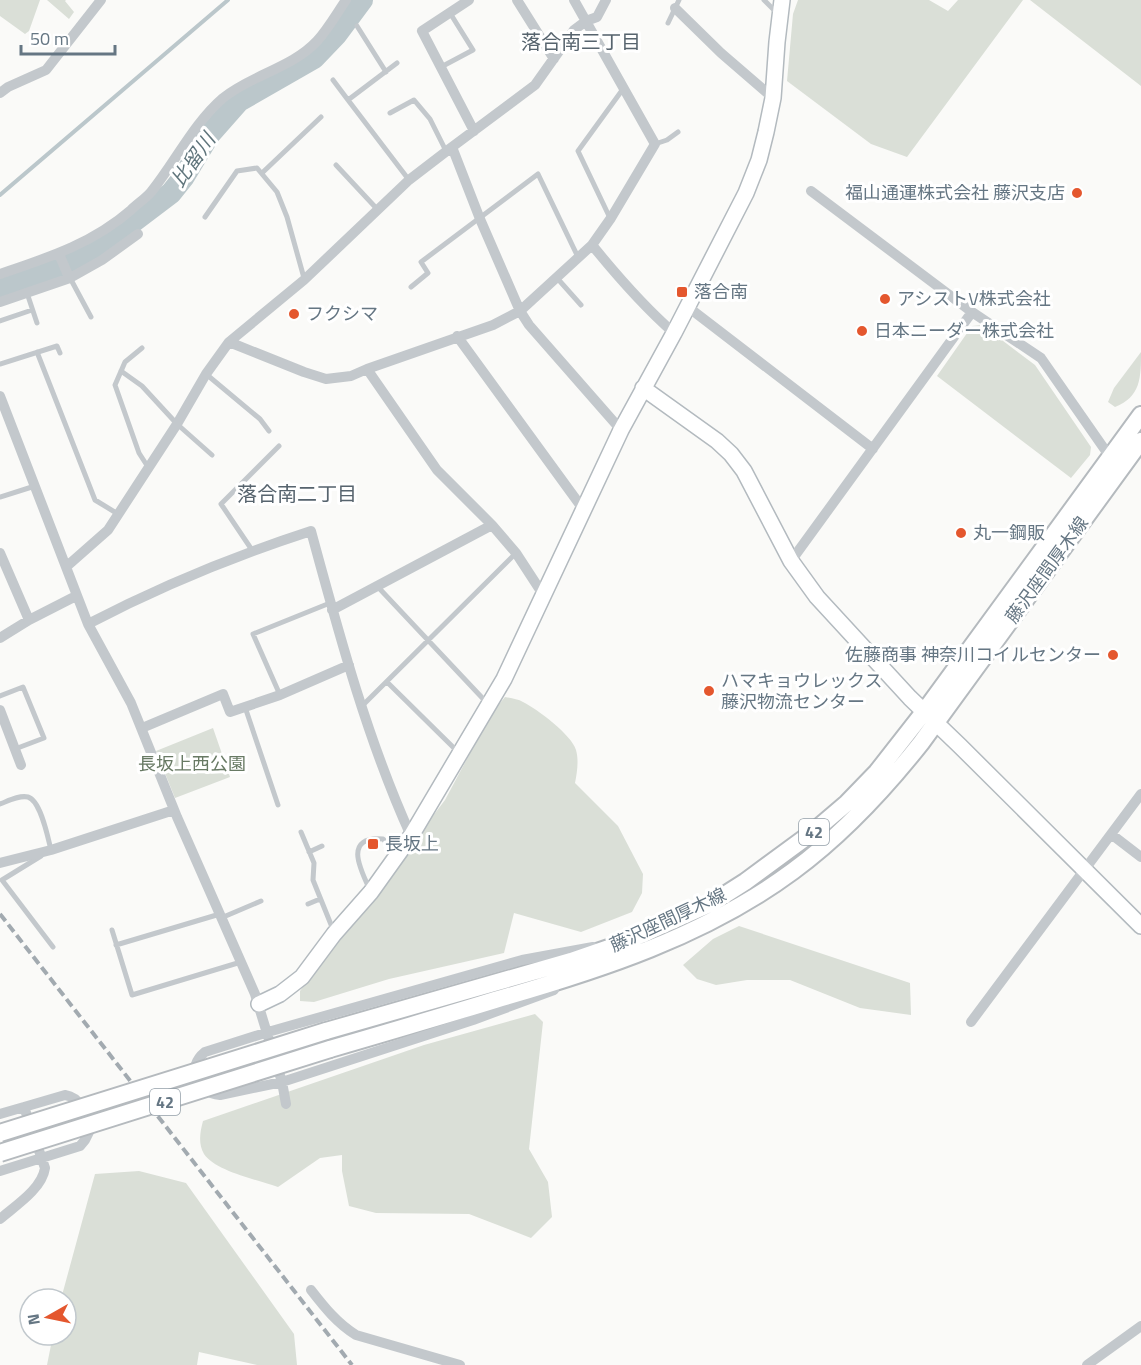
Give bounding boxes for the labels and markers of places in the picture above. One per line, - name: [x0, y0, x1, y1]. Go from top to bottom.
- place label: 福山通運株式会社 藤沢支店: [845, 179, 1065, 206]
- marker: 福山通運株式会社 藤沢支店: [1070, 186, 1084, 200]
- place label: 落合南: [694, 278, 748, 305]
- marker: 落合南: [675, 285, 689, 299]
- place label: アシストV株式会社: [897, 285, 1051, 312]
- marker: アシストV株式会社: [878, 292, 892, 306]
- place label: フクシマ: [306, 300, 378, 327]
- marker: フクシマ: [287, 307, 301, 321]
- place label: 日本ニーダー株式会社: [874, 317, 1054, 344]
- marker: 日本ニーダー株式会社: [855, 324, 869, 338]
- place label: 丸一鋼販: [973, 519, 1045, 546]
- marker: 丸一鋼販: [954, 526, 968, 540]
- place label: 佐藤商事 神奈川コイルセンター: [845, 641, 1101, 668]
- marker: 佐藤商事 神奈川コイルセンター: [1106, 648, 1120, 662]
- place label: ハマキョウレックス 藤沢物流センター: [721, 667, 882, 715]
- marker: ハマキョウレックス 藤沢物流センター: [702, 684, 716, 698]
- place label: 長坂上: [385, 830, 439, 857]
- marker: 長坂上: [366, 837, 380, 851]

